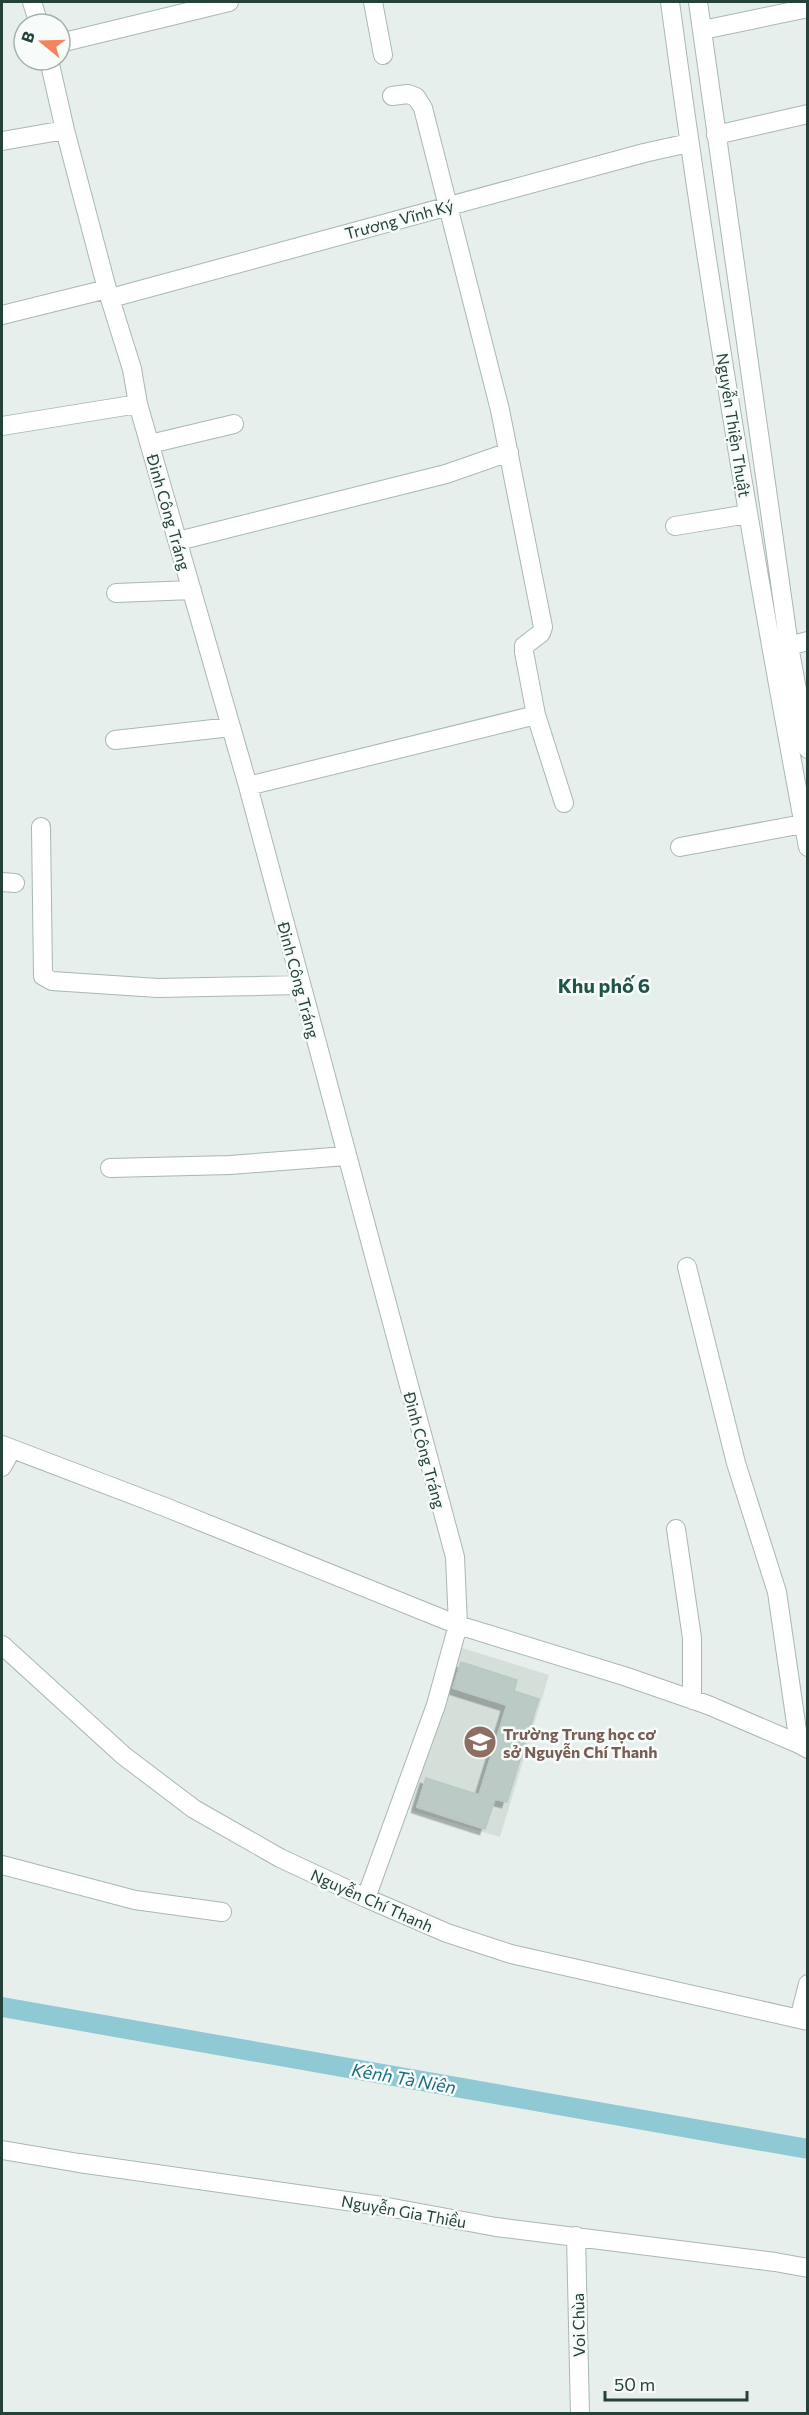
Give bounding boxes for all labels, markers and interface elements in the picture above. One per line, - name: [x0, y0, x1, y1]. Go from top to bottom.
- north arrow: [12, 12, 72, 72]
- text: B: [17, 28, 38, 45]
- street label: Trương Vĩnh Ký: [343, 195, 455, 243]
- street label: Nguyễn Thiện Thuật: [713, 352, 755, 499]
- street label: Đinh Công Tráng: [143, 451, 195, 573]
- street label: Đinh Công Tráng: [274, 919, 324, 1041]
- district label: Khu phố 6: [558, 973, 650, 997]
- street label: Đinh Công Tráng: [400, 1389, 450, 1511]
- school or university icon: Trường Trung học cơ sở Nguyễn Chí Thanh: [462, 1724, 498, 1760]
- place label: Trường Trung học cơ sở Nguyễn Chí Thanh: [503, 1724, 658, 1761]
- street label: Nguyễn Chí Thanh: [308, 1865, 436, 1935]
- water label: Kênh Tà Niên: [350, 2058, 458, 2098]
- street label: Nguyễn Gia Thiều: [340, 2191, 468, 2231]
- street label: Voi Chùa: [568, 2293, 588, 2357]
- scale bar: [605, 2364, 748, 2402]
- text: 50 m: [614, 2373, 655, 2395]

